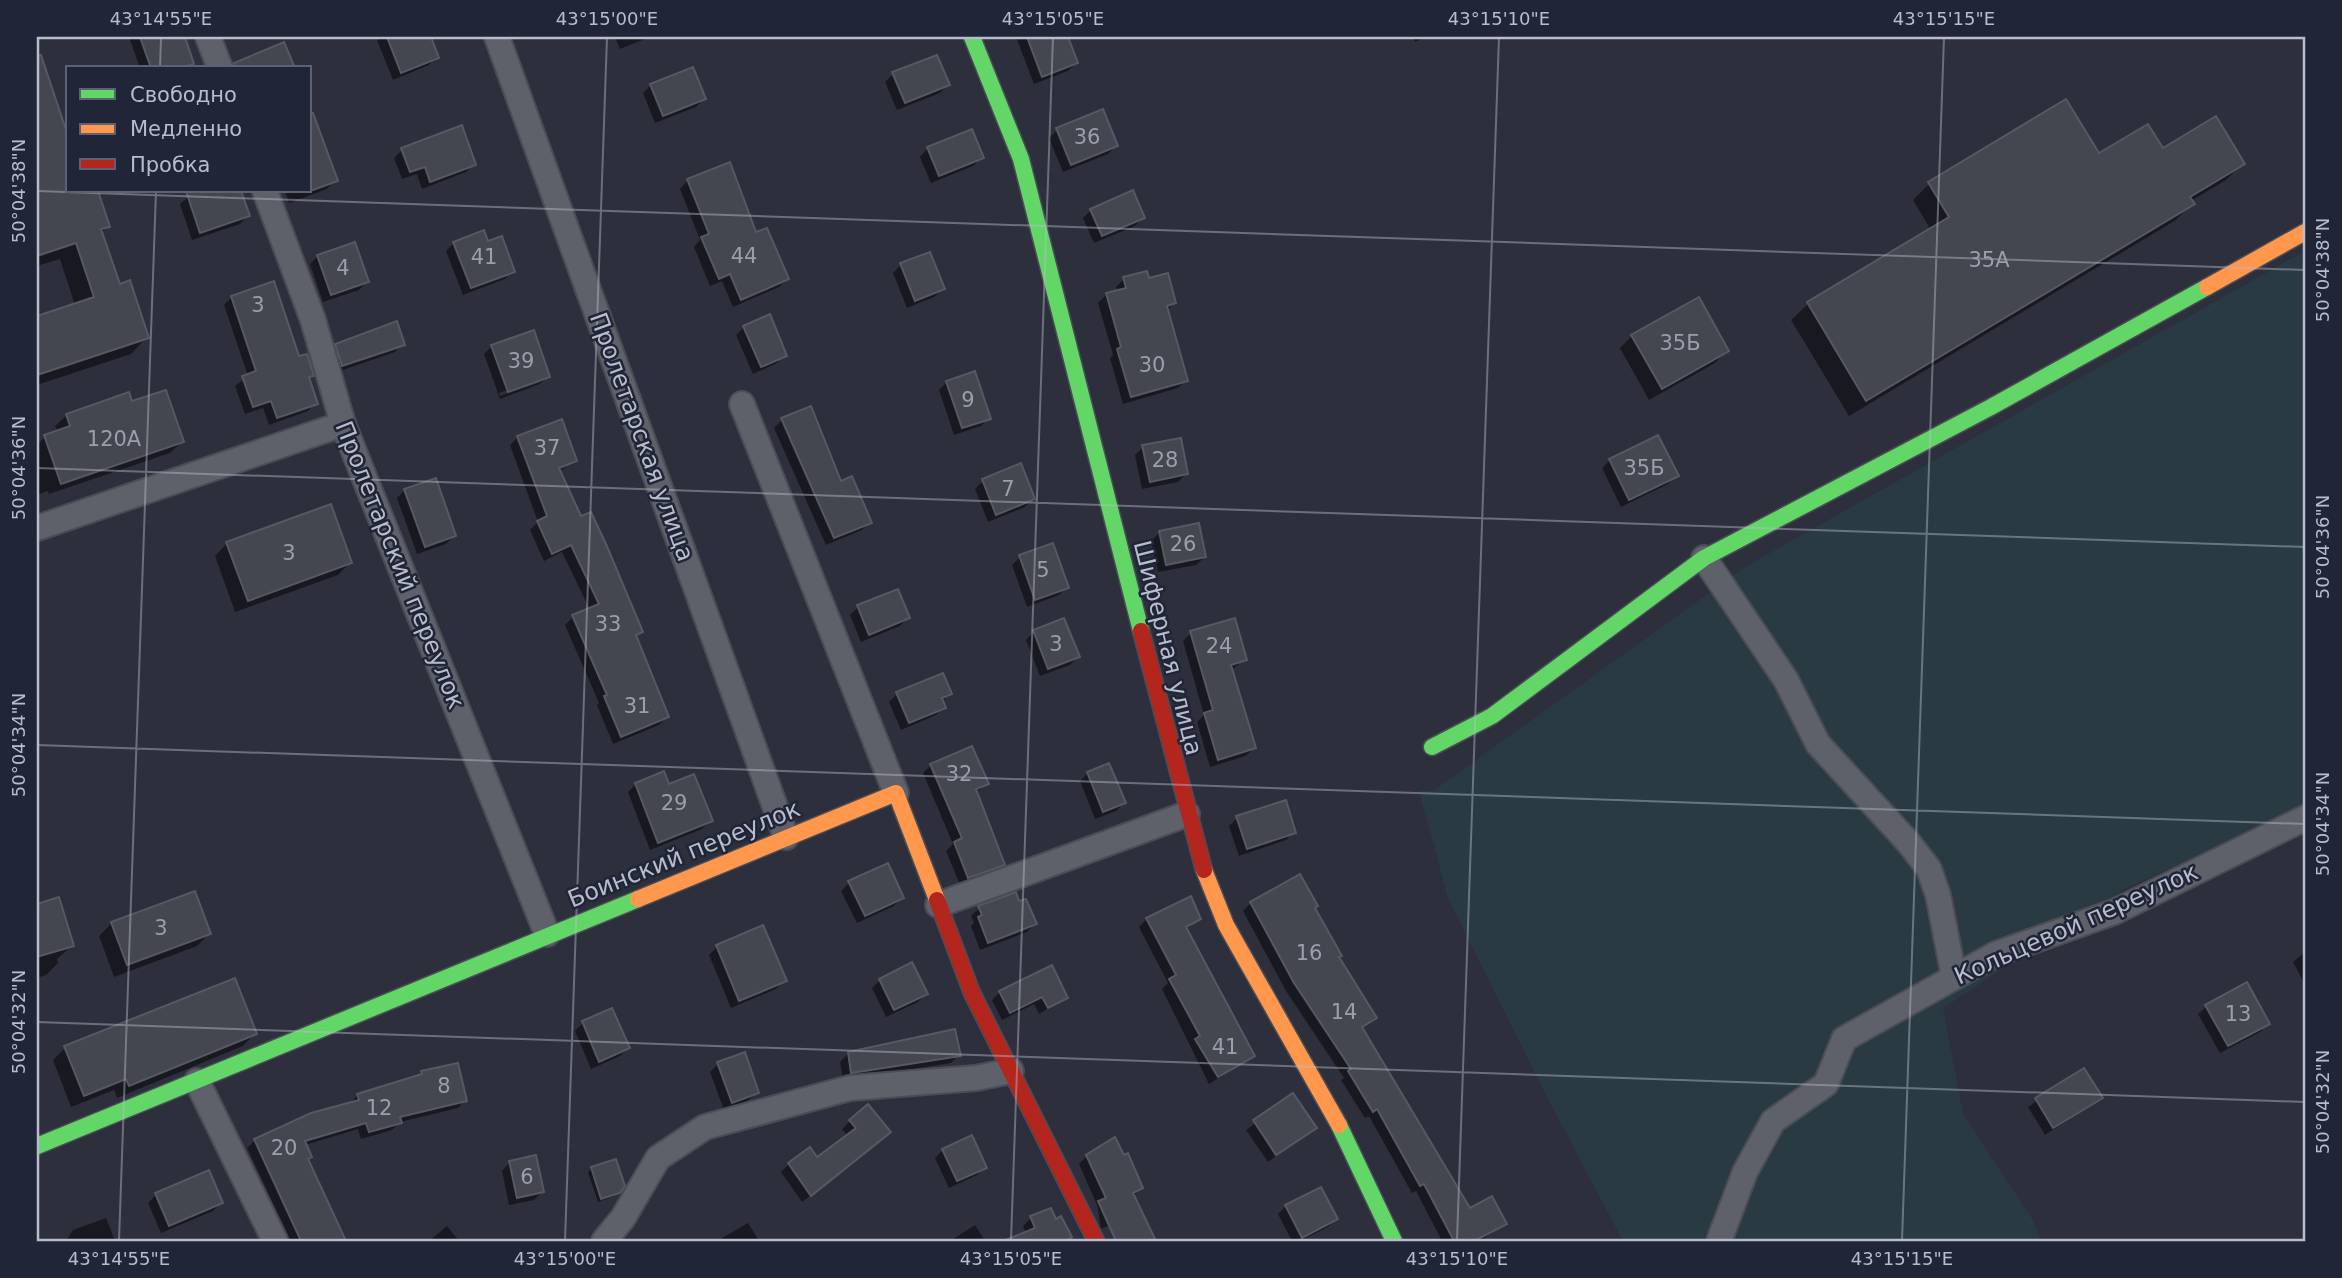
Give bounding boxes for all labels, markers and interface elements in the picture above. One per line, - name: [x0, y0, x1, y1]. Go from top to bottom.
- text: 43°14'55"E: [110, 8, 212, 29]
- text: 43°15'00"E: [556, 8, 658, 29]
- text: 43°15'05"E: [1002, 8, 1104, 29]
- text: 43°15'10"E: [1448, 8, 1550, 29]
- text: 43°15'15"E: [1893, 8, 1995, 29]
- legend: [66, 66, 312, 192]
- text: Свободно: [130, 83, 237, 107]
- text: Медленно: [130, 117, 242, 141]
- house number: 36: [1074, 125, 1100, 149]
- text: 50°04'38"N: [8, 139, 29, 243]
- text: Пробка: [130, 153, 210, 177]
- text: 50°04'38"N: [2312, 218, 2333, 322]
- house number: 44: [731, 244, 757, 268]
- house number: 41: [471, 245, 497, 269]
- house number: 35А: [1968, 248, 2010, 272]
- house number: 4: [336, 256, 350, 280]
- house number: 3: [251, 293, 265, 317]
- street label: Пролетарская улица: [584, 309, 700, 565]
- house number: 35Б: [1659, 331, 1701, 355]
- house number: 39: [508, 349, 534, 373]
- house number: 30: [1139, 353, 1165, 377]
- house number: 9: [961, 388, 975, 412]
- text: 50°04'36"N: [8, 416, 29, 520]
- street label: Пролетарский переулок: [329, 417, 471, 713]
- house number: 120А: [87, 427, 142, 451]
- house number: 37: [534, 436, 560, 460]
- house number: 28: [1152, 448, 1178, 472]
- house number: 35Б: [1623, 456, 1665, 480]
- house number: 7: [1001, 477, 1015, 501]
- text: 50°04'36"N: [2312, 495, 2333, 599]
- house number: 26: [1170, 532, 1196, 556]
- street label: Шиферная улица: [1128, 538, 1208, 758]
- house number: 3: [282, 541, 296, 565]
- house number: 5: [1036, 558, 1050, 582]
- house number: 33: [595, 612, 621, 636]
- house number: 3: [1049, 632, 1063, 656]
- house number: 24: [1206, 634, 1232, 658]
- text: 50°04'34"N: [8, 693, 29, 797]
- house number: 31: [624, 694, 650, 718]
- house number: 32: [946, 762, 972, 786]
- text: 50°04'34"N: [2312, 772, 2333, 876]
- house number: 29: [661, 791, 687, 815]
- street label: Боинский переулок: [564, 795, 804, 913]
- street label: Кольцевой переулок: [1950, 858, 2202, 990]
- house number: 3: [154, 916, 168, 940]
- house number: 16: [1296, 941, 1322, 965]
- text: 50°04'32"N: [8, 970, 29, 1074]
- house number: 14: [1331, 1000, 1357, 1024]
- house number: 13: [2225, 1002, 2251, 1026]
- house number: 41: [1212, 1035, 1238, 1059]
- text: 50°04'32"N: [2312, 1050, 2333, 1154]
- house number: 8: [437, 1074, 451, 1098]
- house number: 12: [366, 1096, 392, 1120]
- house number: 20: [271, 1136, 297, 1160]
- house number: 6: [520, 1165, 534, 1189]
- text: 43°14'55"E: [68, 1248, 170, 1269]
- text: 43°15'00"E: [514, 1248, 616, 1269]
- text: 43°15'05"E: [960, 1248, 1062, 1269]
- text: 43°15'10"E: [1406, 1248, 1508, 1269]
- text: 43°15'15"E: [1851, 1248, 1953, 1269]

